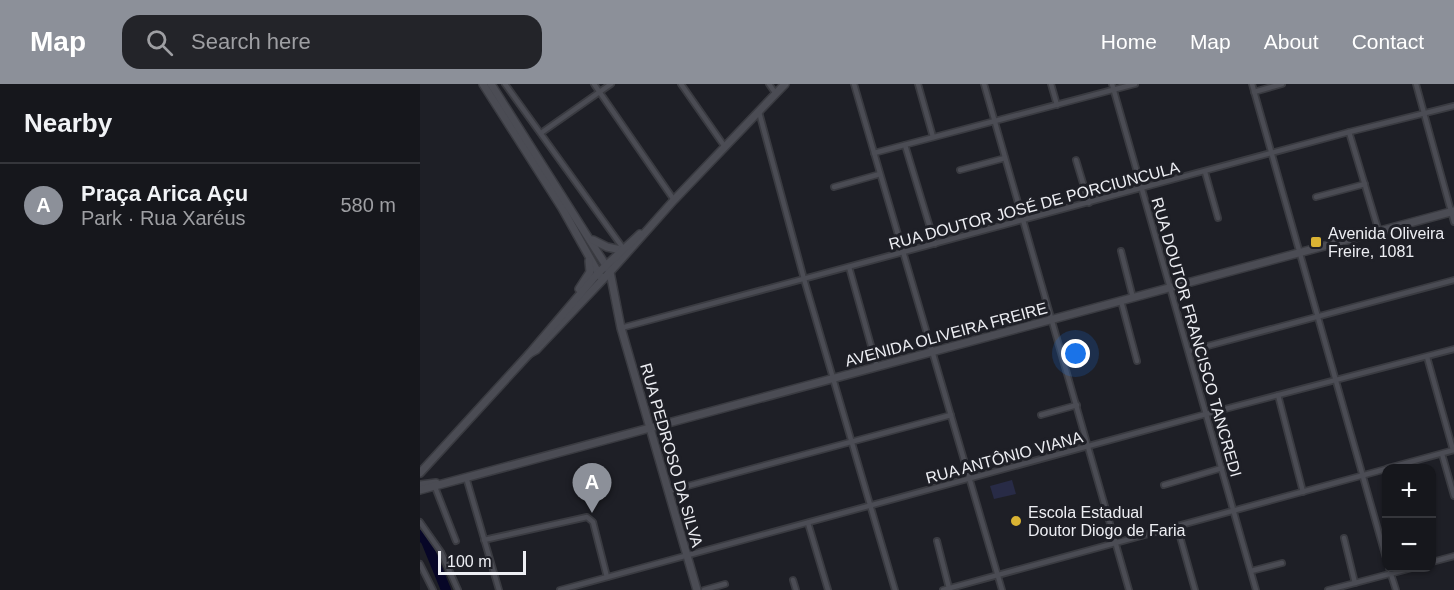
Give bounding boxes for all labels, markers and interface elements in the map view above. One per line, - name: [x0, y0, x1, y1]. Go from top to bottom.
- search box: [122, 15, 542, 69]
- text: Map: [30, 26, 86, 57]
- icon: search: [143, 26, 176, 59]
- text: Search here: [191, 29, 311, 54]
- text: Home: [1101, 30, 1157, 53]
- text: Map: [1190, 30, 1231, 53]
- text: About: [1264, 30, 1319, 53]
- text: Contact: [1352, 30, 1424, 53]
- text: Nearby: [24, 108, 112, 138]
- street label: RUA DOUTOR JOSÉ DE PORCIUNCULA: [887, 157, 1182, 253]
- text: Praça Arica Açu: [81, 181, 248, 206]
- text: A: [36, 194, 51, 216]
- text: 580 m: [340, 194, 396, 216]
- street label: RUA DOUTOR FRANCISCO TANCREDI: [1148, 196, 1245, 479]
- text: Park · Rua Xaréus: [81, 207, 246, 229]
- place label: Avenida Oliveira Freire, 1081: [1328, 225, 1444, 260]
- marker: Avenida Oliveira Freire, 1081: [1309, 235, 1323, 249]
- street label: AVENIDA OLIVEIRA FREIRE: [843, 299, 1049, 370]
- your location: [1061, 339, 1090, 368]
- street label: RUA PEDROSO DA SILVA: [637, 361, 706, 549]
- street label: RUA ANTÔNIO VIANA: [924, 427, 1085, 487]
- pin: A: [572, 464, 612, 513]
- map controls: [1382, 464, 1436, 572]
- button: +: [1382, 464, 1436, 518]
- place label: Escola Estadual Doutor Diogo de Faria: [1028, 504, 1186, 539]
- marker: Escola Estadual Doutor Diogo de Faria: [1009, 514, 1023, 528]
- button: −: [1382, 518, 1436, 572]
- scale bar: [438, 548, 526, 576]
- text: 100 m: [447, 553, 491, 570]

